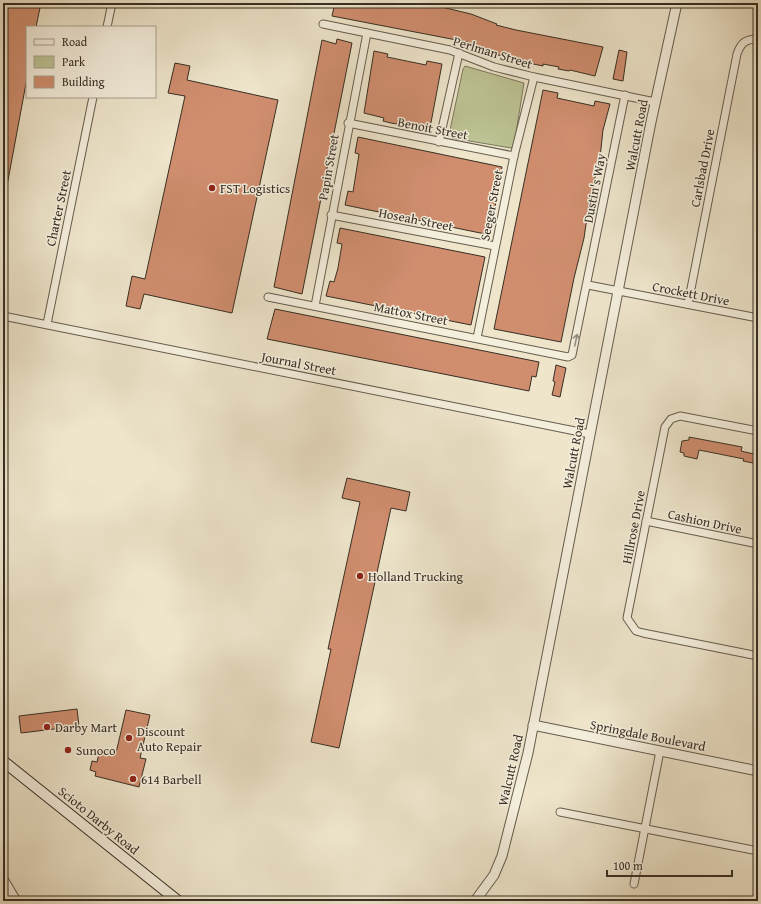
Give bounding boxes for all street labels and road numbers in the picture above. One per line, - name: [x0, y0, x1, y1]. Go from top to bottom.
- street label: Perlman Street: [451, 31, 535, 74]
- street label: Walcutt Road: [620, 98, 653, 172]
- street label: Benoit Street: [396, 112, 470, 145]
- street label: Carlsbad Drive: [686, 127, 719, 209]
- street label: Papin Street: [313, 132, 344, 202]
- street label: Dustin's Way: [578, 151, 611, 224]
- street label: Seeger Street: [475, 167, 508, 242]
- street label: Charter Street: [41, 168, 76, 248]
- street label: Hoseah Street: [377, 203, 455, 236]
- street label: Crockett Drive: [651, 277, 731, 310]
- street label: Mattox Street: [372, 297, 450, 330]
- street label: Journal Street: [258, 347, 338, 380]
- street label: Walcutt Road: [557, 416, 590, 490]
- street label: Hillrose Drive: [617, 489, 650, 566]
- street label: Cashion Drive: [666, 504, 744, 539]
- street label: Springdale Boulevard: [589, 715, 707, 756]
- street label: Walcutt Road: [493, 733, 528, 808]
- street label: Scioto Darby Road: [54, 782, 143, 859]

